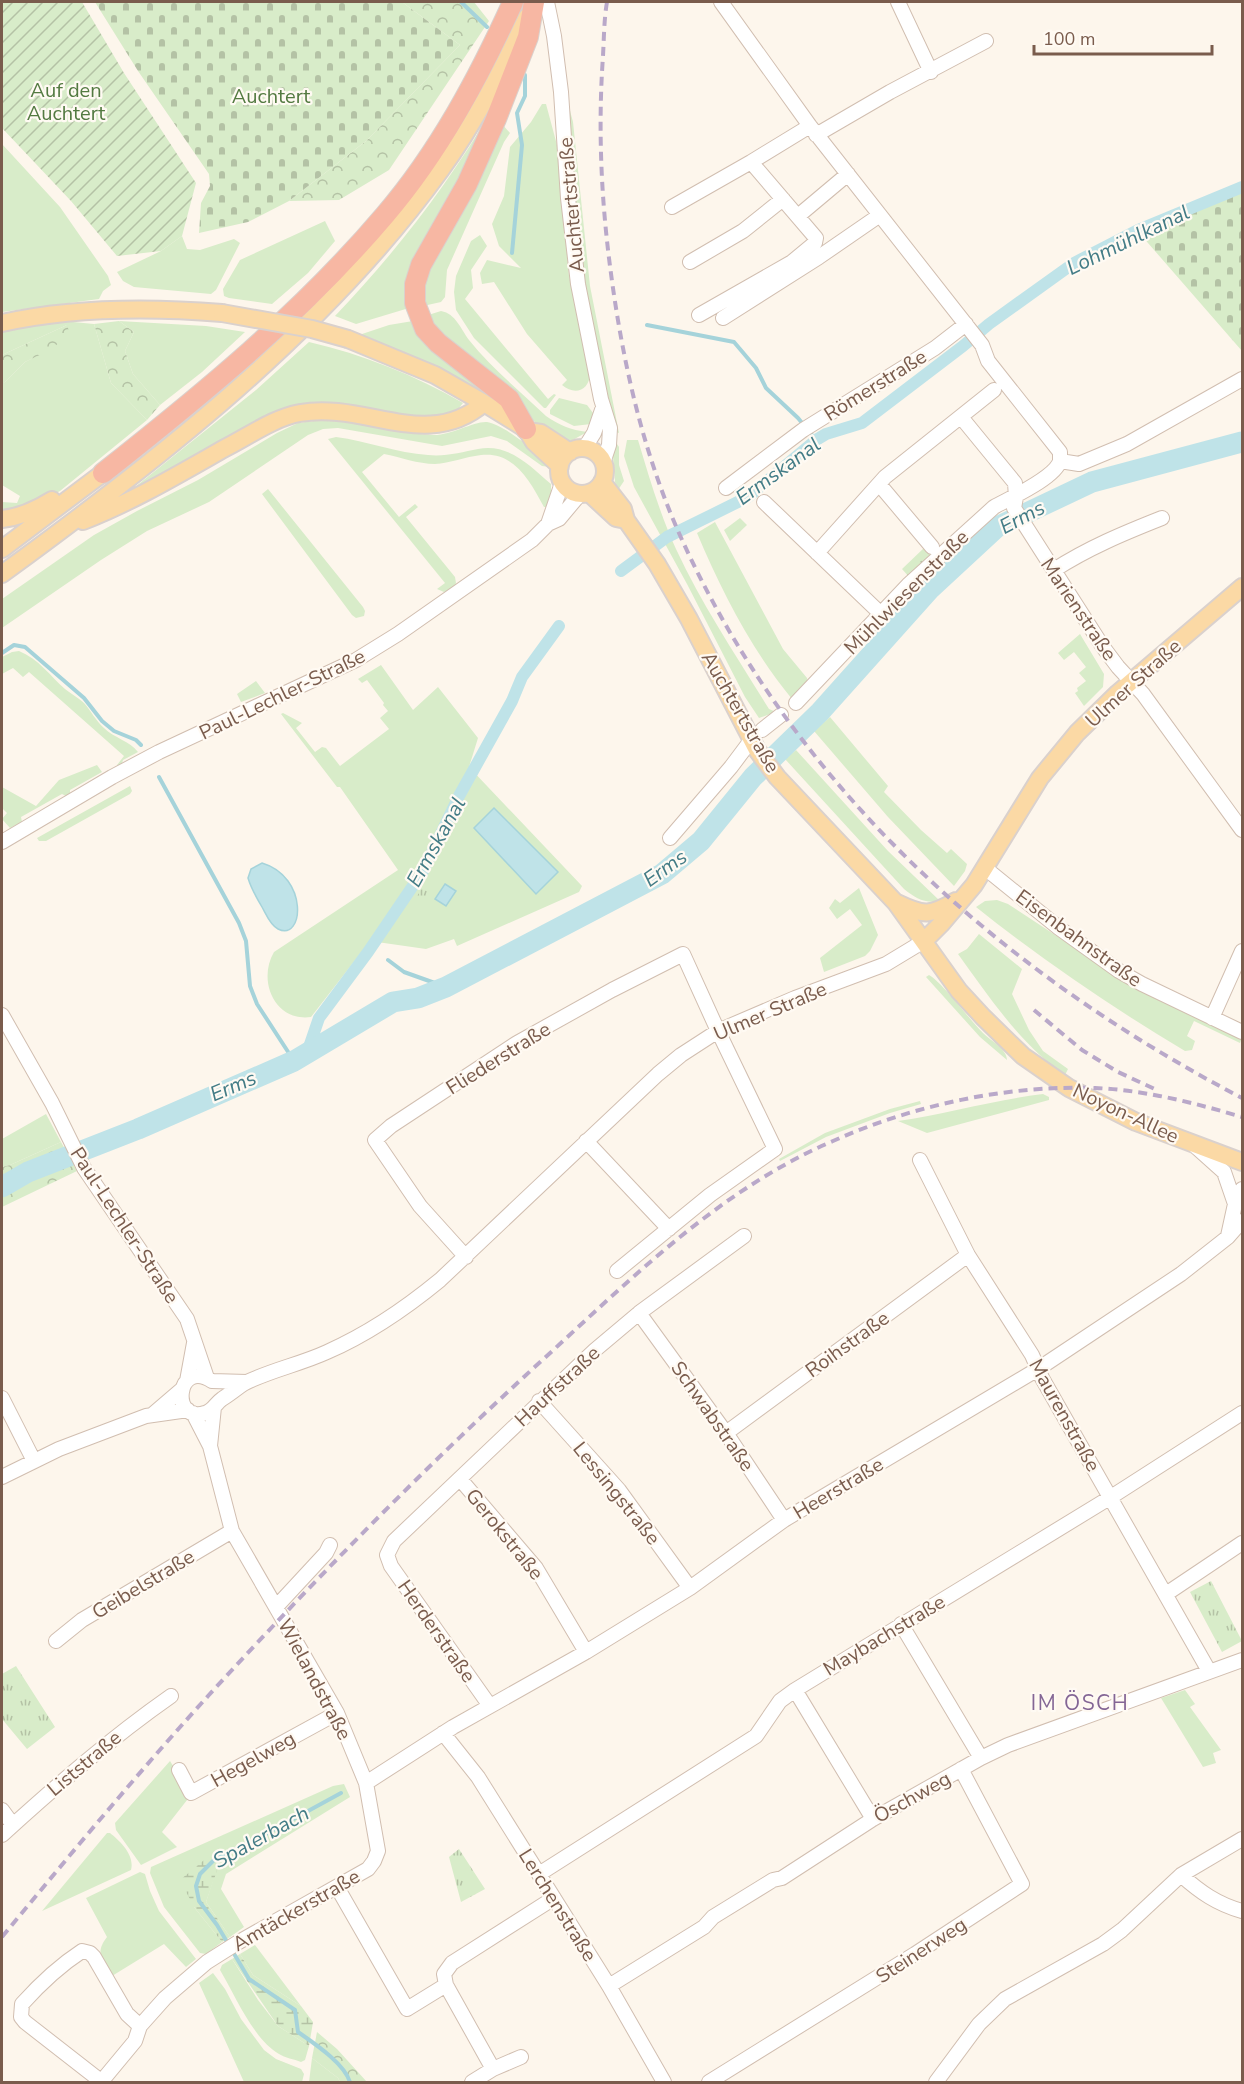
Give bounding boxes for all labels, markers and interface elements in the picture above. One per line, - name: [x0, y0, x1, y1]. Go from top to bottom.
- scale bar: [1034, 18, 1212, 56]
- text: 100 m: [1043, 27, 1095, 51]
- park label: Auf den Auchtert: [27, 77, 106, 127]
- park label: Auchtert: [232, 83, 311, 110]
- street label: Auchtertstraße: [552, 136, 591, 274]
- water label: Lohmühlkanal: [1062, 198, 1194, 282]
- street label: Römerstraße: [819, 343, 932, 428]
- water label: Ermskanal: [730, 431, 826, 511]
- water label: Erms: [994, 493, 1050, 541]
- street label: Mühlwiesenstraße: [838, 524, 975, 661]
- street label: Marienstraße: [1034, 553, 1123, 666]
- street label: Ulmer Straße: [1080, 633, 1187, 734]
- street label: Paul-Lechler-Straße: [195, 643, 370, 746]
- street label: Auchtertstraße: [695, 647, 786, 778]
- water label: Ermskanal: [400, 792, 472, 892]
- water label: Erms: [637, 843, 693, 893]
- street label: Eisenbahnstraße: [1010, 883, 1147, 993]
- street label: Ulmer Straße: [710, 976, 831, 1047]
- street label: Fliederstraße: [441, 1016, 556, 1101]
- water label: Erms: [206, 1064, 260, 1108]
- street label: Noyon-Allee: [1068, 1077, 1183, 1150]
- street label: Paul-Lechler-Straße: [64, 1142, 185, 1309]
- street label: Roihstraße: [800, 1305, 895, 1384]
- street label: Hauffstraße: [509, 1340, 606, 1433]
- street label: Maurenstraße: [1022, 1354, 1107, 1476]
- street label: Schwabstraße: [665, 1356, 761, 1477]
- street label: Lessingstraße: [567, 1436, 667, 1551]
- street label: Heerstraße: [788, 1451, 888, 1526]
- street label: Gerokstraße: [459, 1483, 550, 1586]
- street label: Geibelstraße: [87, 1543, 200, 1626]
- street label: Herderstraße: [391, 1575, 482, 1688]
- street label: Maybachstraße: [818, 1588, 950, 1683]
- street label: Wielandstraße: [271, 1614, 358, 1745]
- district label: IM ÖSCH: [1031, 1689, 1129, 1717]
- street label: Liststraße: [42, 1724, 127, 1802]
- street label: Hegelweg: [206, 1725, 300, 1794]
- street label: Öschweg: [869, 1765, 956, 1830]
- water label: Spalerbach: [208, 1799, 314, 1875]
- street label: Lerchenstraße: [512, 1844, 603, 1967]
- street label: Amtäckerstraße: [228, 1863, 365, 1958]
- street label: Steinerweg: [871, 1911, 972, 1990]

